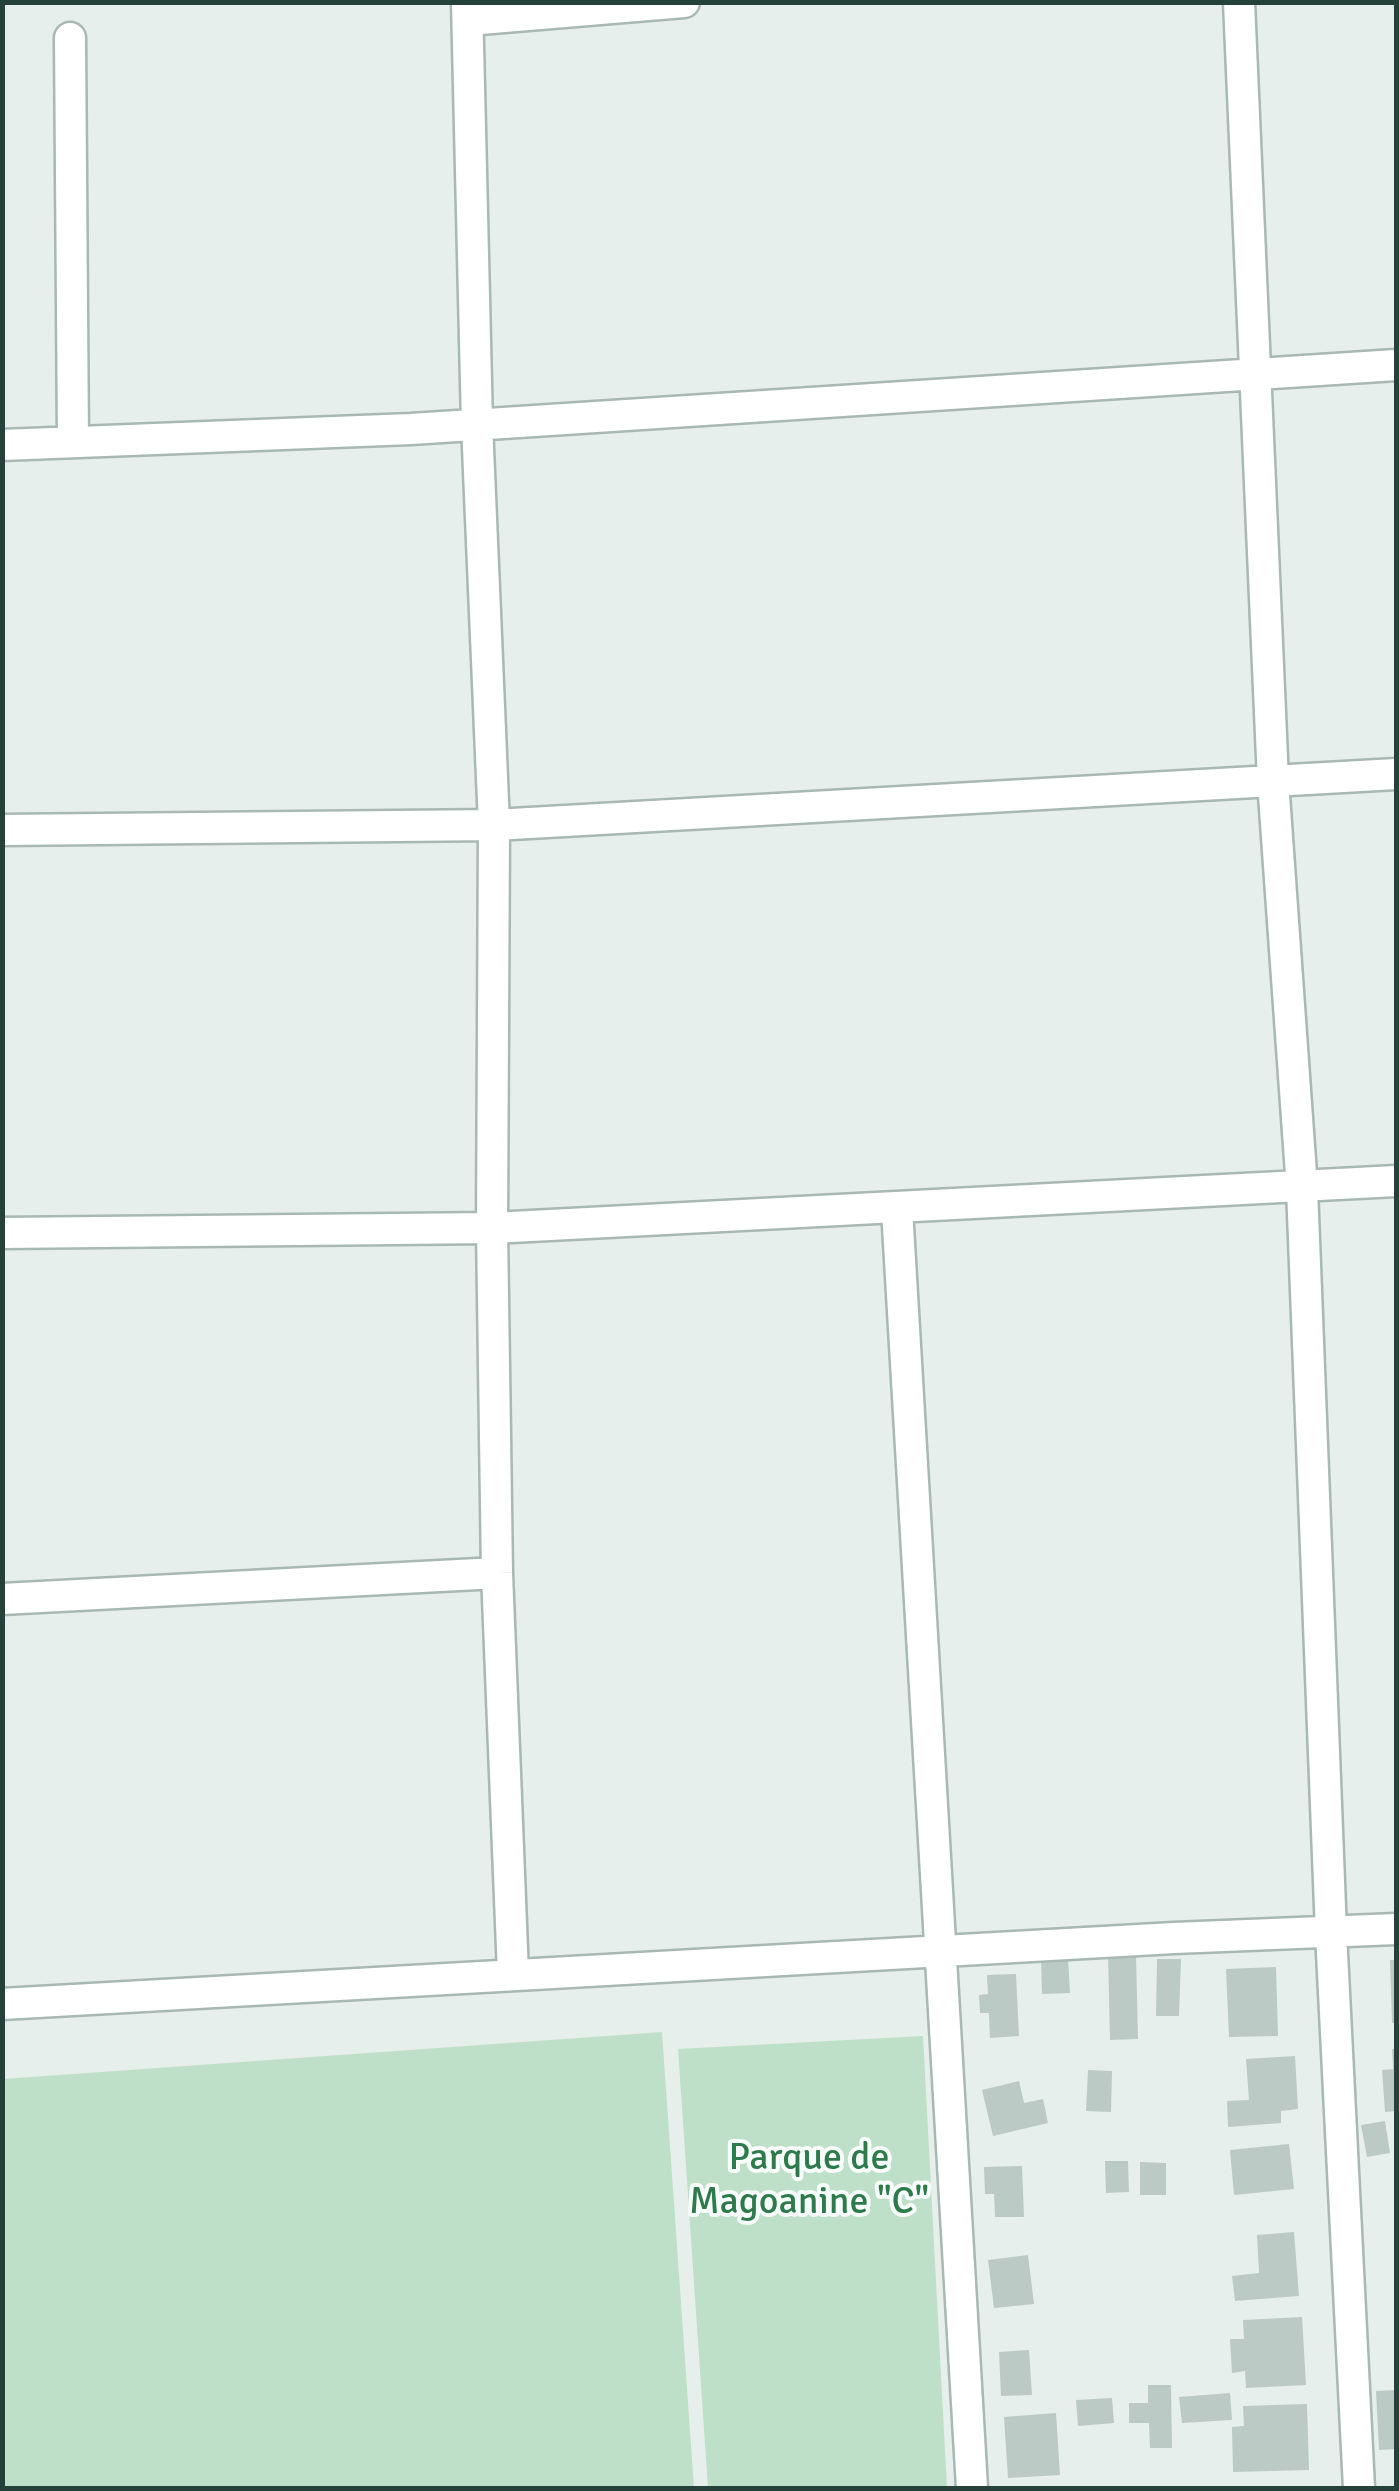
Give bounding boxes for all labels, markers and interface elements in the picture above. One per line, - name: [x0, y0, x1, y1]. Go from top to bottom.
- park label: Parque de Magoanine "C": [689, 2136, 929, 2226]

